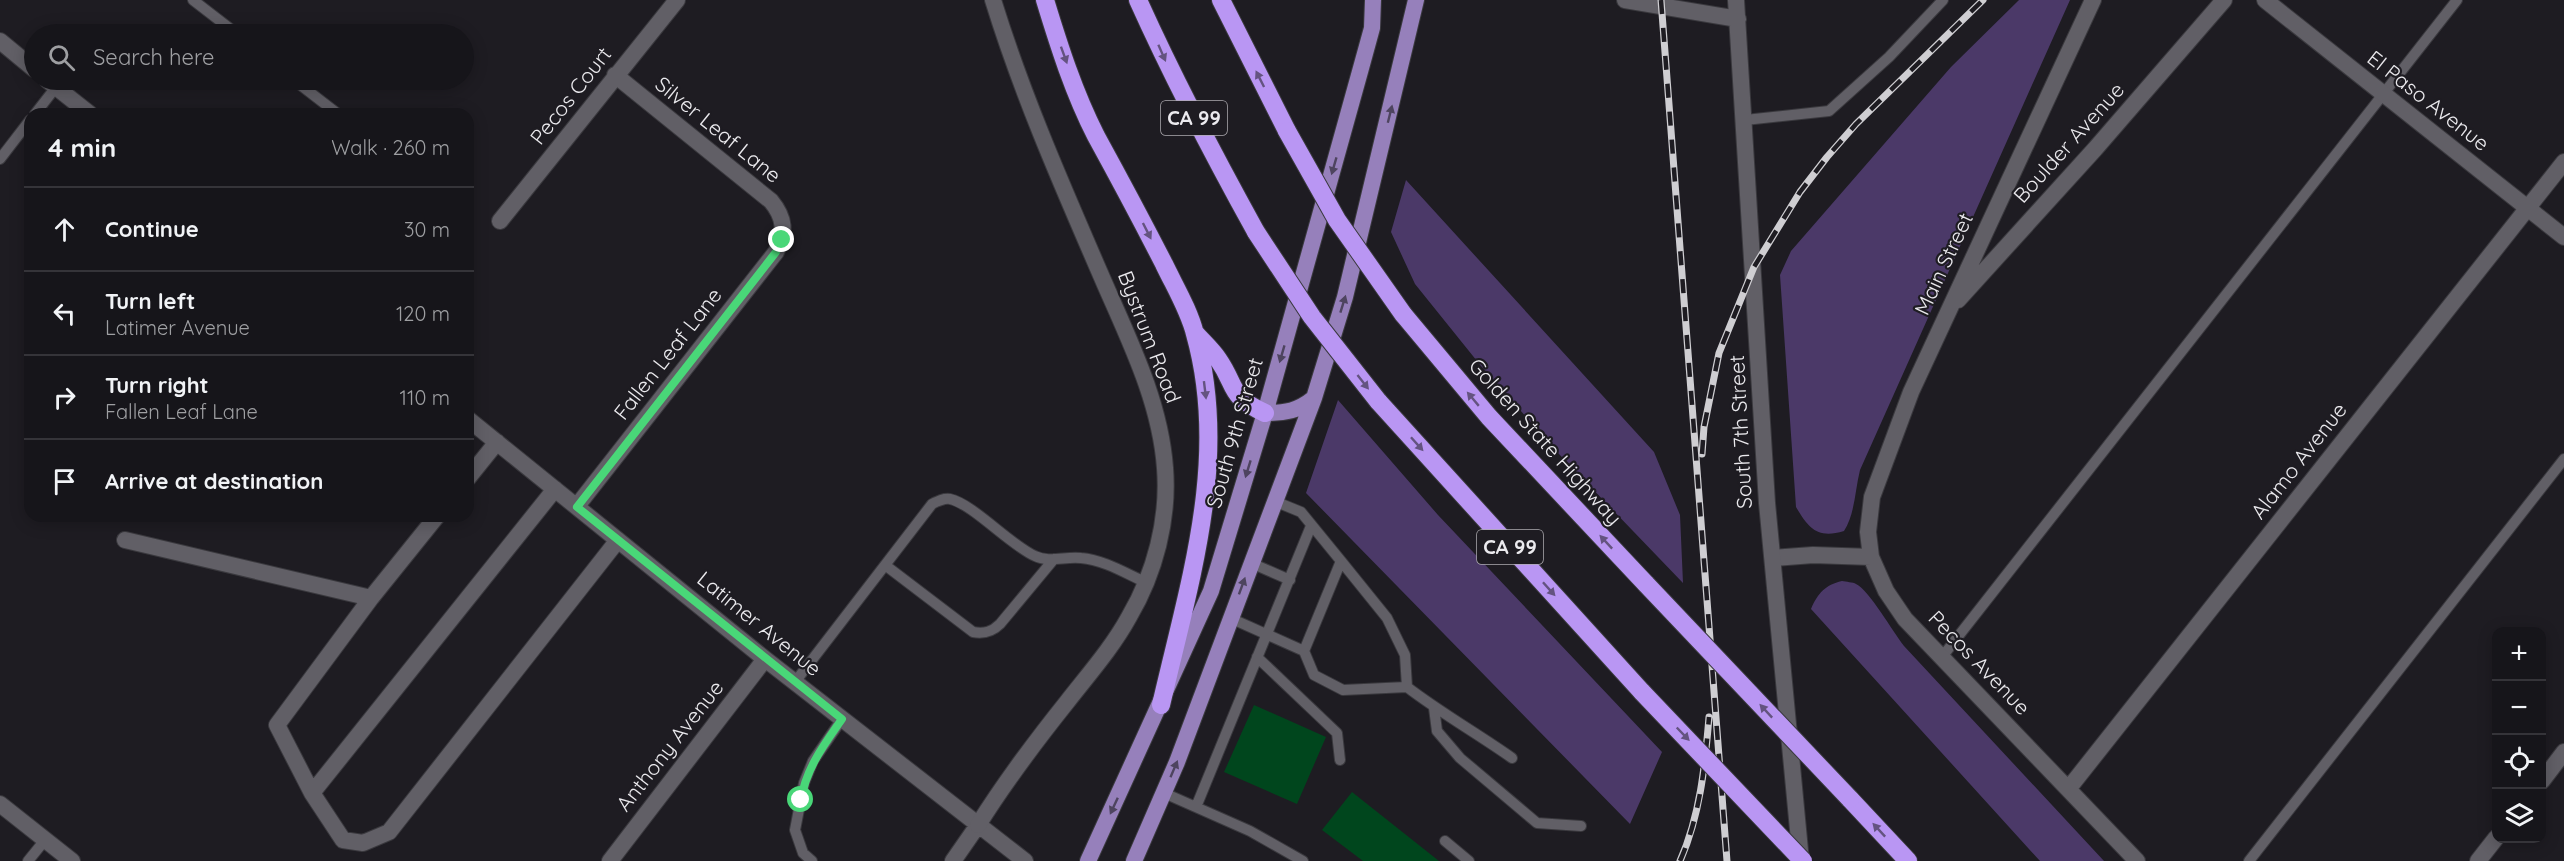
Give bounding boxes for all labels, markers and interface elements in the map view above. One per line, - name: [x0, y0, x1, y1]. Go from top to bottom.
- search box: [24, 24, 474, 90]
- icon: search: [45, 41, 78, 74]
- street label: Pecos Court: [524, 41, 616, 149]
- text: Search here: [93, 43, 214, 71]
- street label: El Paso Avenue: [2362, 44, 2495, 156]
- one-way arrow: [1157, 45, 1167, 63]
- one-way arrow: [1059, 47, 1069, 65]
- street label: Silver Leaf Lane: [650, 71, 787, 188]
- one-way arrow: [1256, 71, 1265, 88]
- street label: Boulder Avenue: [2007, 77, 2129, 208]
- road number: CA 99: [1161, 101, 1227, 135]
- one-way arrow: [1386, 105, 1396, 124]
- text: 4 min: [48, 131, 116, 164]
- text: Walk · 260 m: [331, 135, 450, 160]
- one-way arrow: [1329, 157, 1339, 175]
- street label: Main Street: [1908, 208, 1978, 319]
- icon: ahead: [48, 213, 81, 246]
- text: Continue: [105, 215, 199, 243]
- text: 30 m: [404, 217, 450, 242]
- one-way arrow: [1143, 223, 1152, 240]
- route end: [768, 226, 794, 252]
- street label: Bystrum Road: [1113, 267, 1187, 406]
- street label: Fallen Leaf Lane: [608, 282, 727, 425]
- text: Turn left: [105, 287, 195, 315]
- one-way arrow: [1339, 295, 1348, 313]
- icon: left: [48, 297, 81, 330]
- text: 120 m: [396, 301, 450, 326]
- text: Latimer Avenue: [105, 315, 250, 340]
- one-way arrow: [1277, 345, 1286, 363]
- street label: Golden State Highway: [1464, 352, 1628, 530]
- street label: South 7th Street: [1723, 354, 1757, 510]
- street label: South 9th Street: [1200, 355, 1268, 511]
- text: Turn right: [105, 371, 209, 399]
- one-way arrow: [1357, 375, 1369, 390]
- icon: right: [48, 381, 81, 414]
- one-way arrow: [1201, 381, 1210, 400]
- text: 110 m: [400, 385, 450, 410]
- one-way arrow: [1468, 391, 1480, 406]
- street label: Alamo Avenue: [2245, 397, 2352, 524]
- text: Fallen Leaf Lane: [105, 399, 258, 424]
- one-way arrow: [1410, 437, 1424, 452]
- one-way arrow: [1243, 460, 1252, 478]
- icon: arrive: [48, 465, 81, 498]
- text: Arrive at destination: [105, 467, 323, 495]
- road number: CA 99: [1477, 530, 1543, 564]
- one-way arrow: [1599, 535, 1613, 549]
- street label: Latimer Avenue: [692, 565, 827, 681]
- one-way arrow: [1238, 577, 1247, 595]
- one-way arrow: [1541, 581, 1555, 595]
- street label: Pecos Avenue: [1923, 605, 2036, 720]
- map controls: [2492, 627, 2546, 843]
- button: +: [2492, 627, 2546, 681]
- street label: Anthony Avenue: [610, 675, 728, 816]
- button: −: [2492, 681, 2546, 735]
- one-way arrow: [1759, 704, 1773, 719]
- one-way arrow: [1675, 727, 1689, 741]
- button: locate: [2492, 735, 2546, 789]
- one-way arrow: [1169, 759, 1179, 777]
- route start: [787, 786, 813, 812]
- button: layers: [2492, 789, 2546, 843]
- one-way arrow: [1110, 797, 1119, 814]
- one-way arrow: [1872, 823, 1886, 838]

